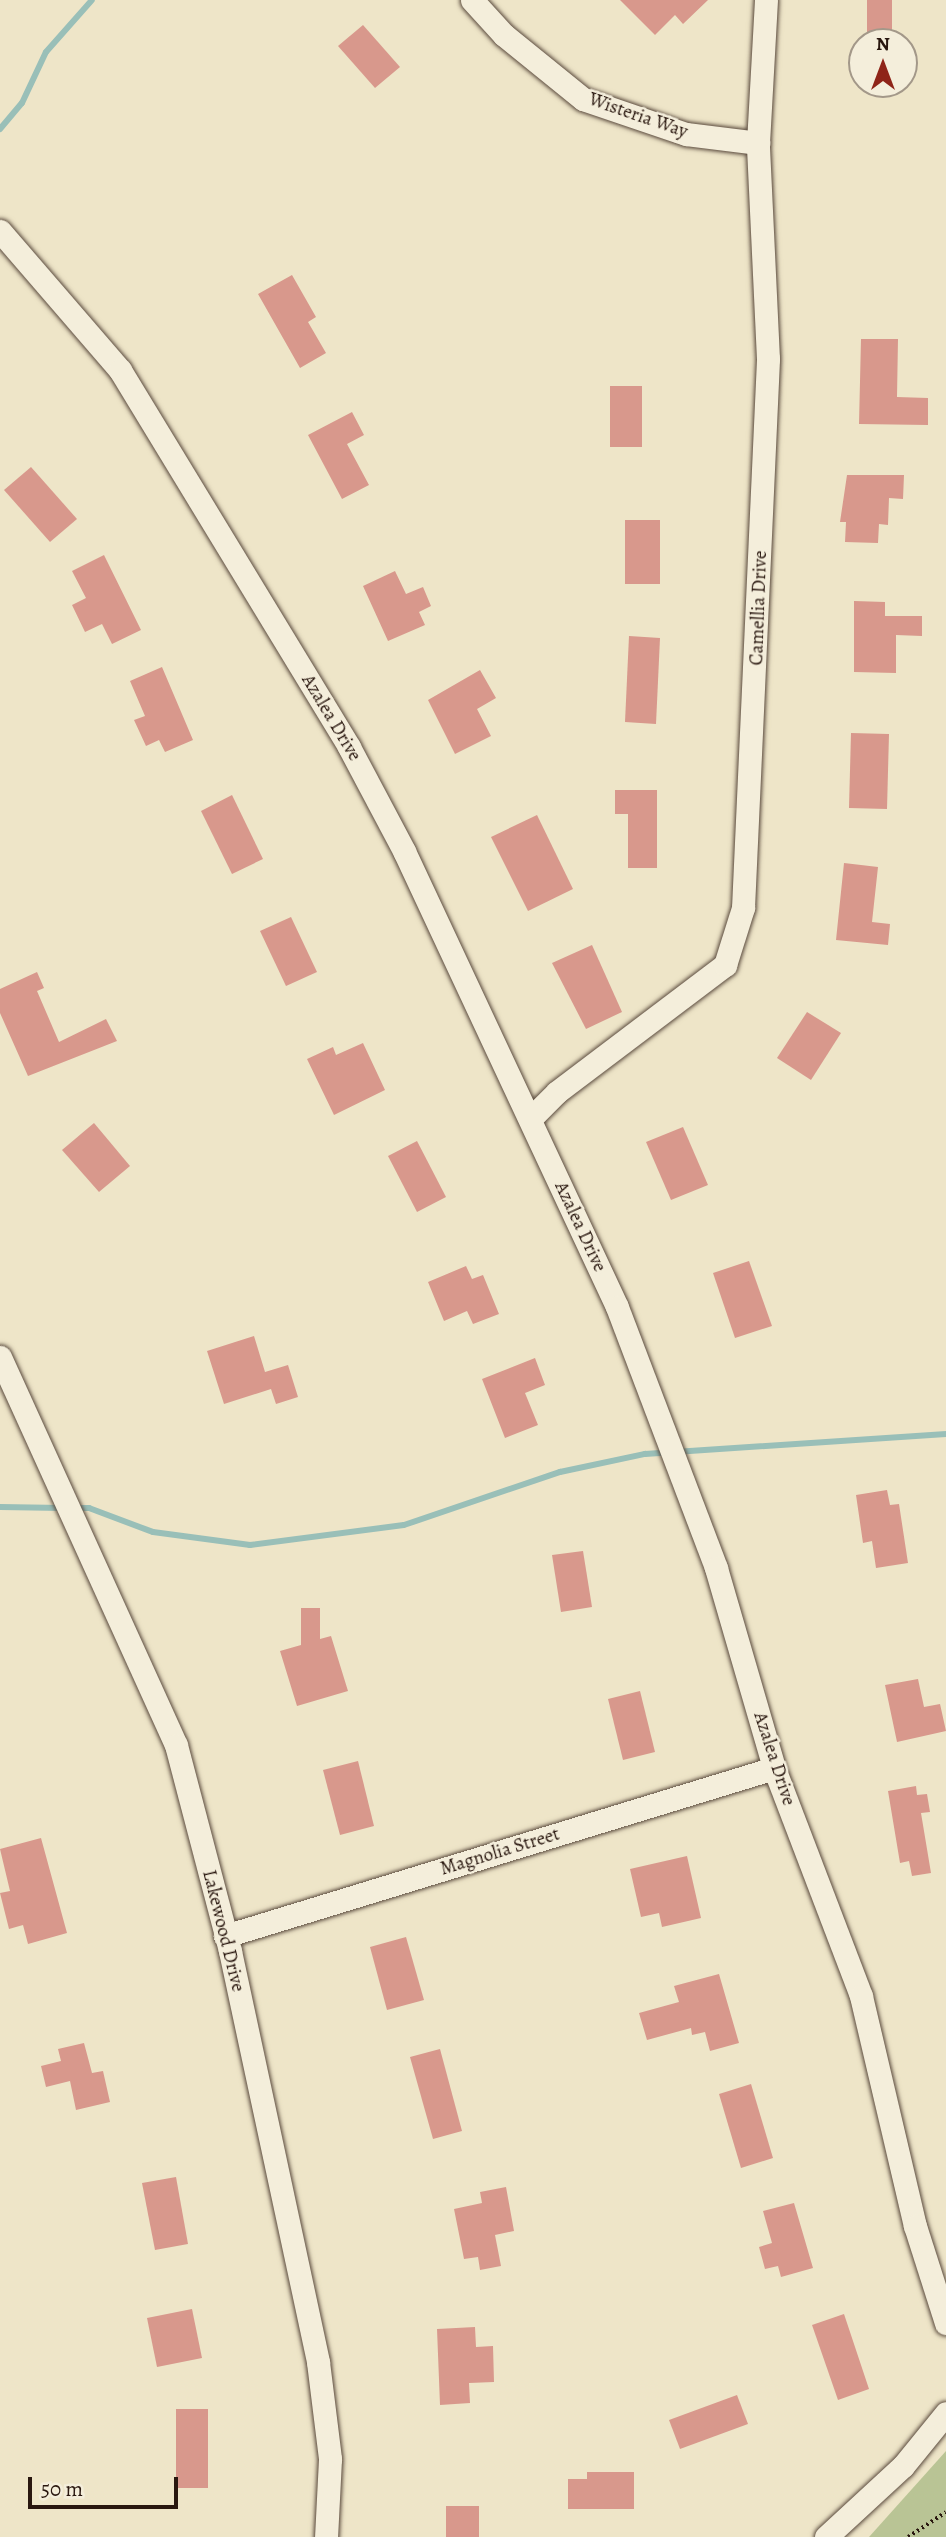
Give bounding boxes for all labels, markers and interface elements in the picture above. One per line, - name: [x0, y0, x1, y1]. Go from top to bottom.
- north arrow: [848, 28, 918, 98]
- text: N: [876, 31, 890, 57]
- street label: Wisteria Way: [586, 88, 690, 144]
- street label: Camellia Drive: [746, 550, 772, 666]
- street label: Azalea Drive: [296, 671, 366, 765]
- street label: Azalea Drive: [549, 1178, 611, 1276]
- street label: Azalea Drive: [748, 1709, 800, 1809]
- street label: Magnolia Street: [438, 1823, 562, 1881]
- street label: Lakewood Drive: [197, 1868, 249, 1994]
- scale bar: [32, 2464, 182, 2508]
- text: 50 m: [41, 2475, 83, 2503]

